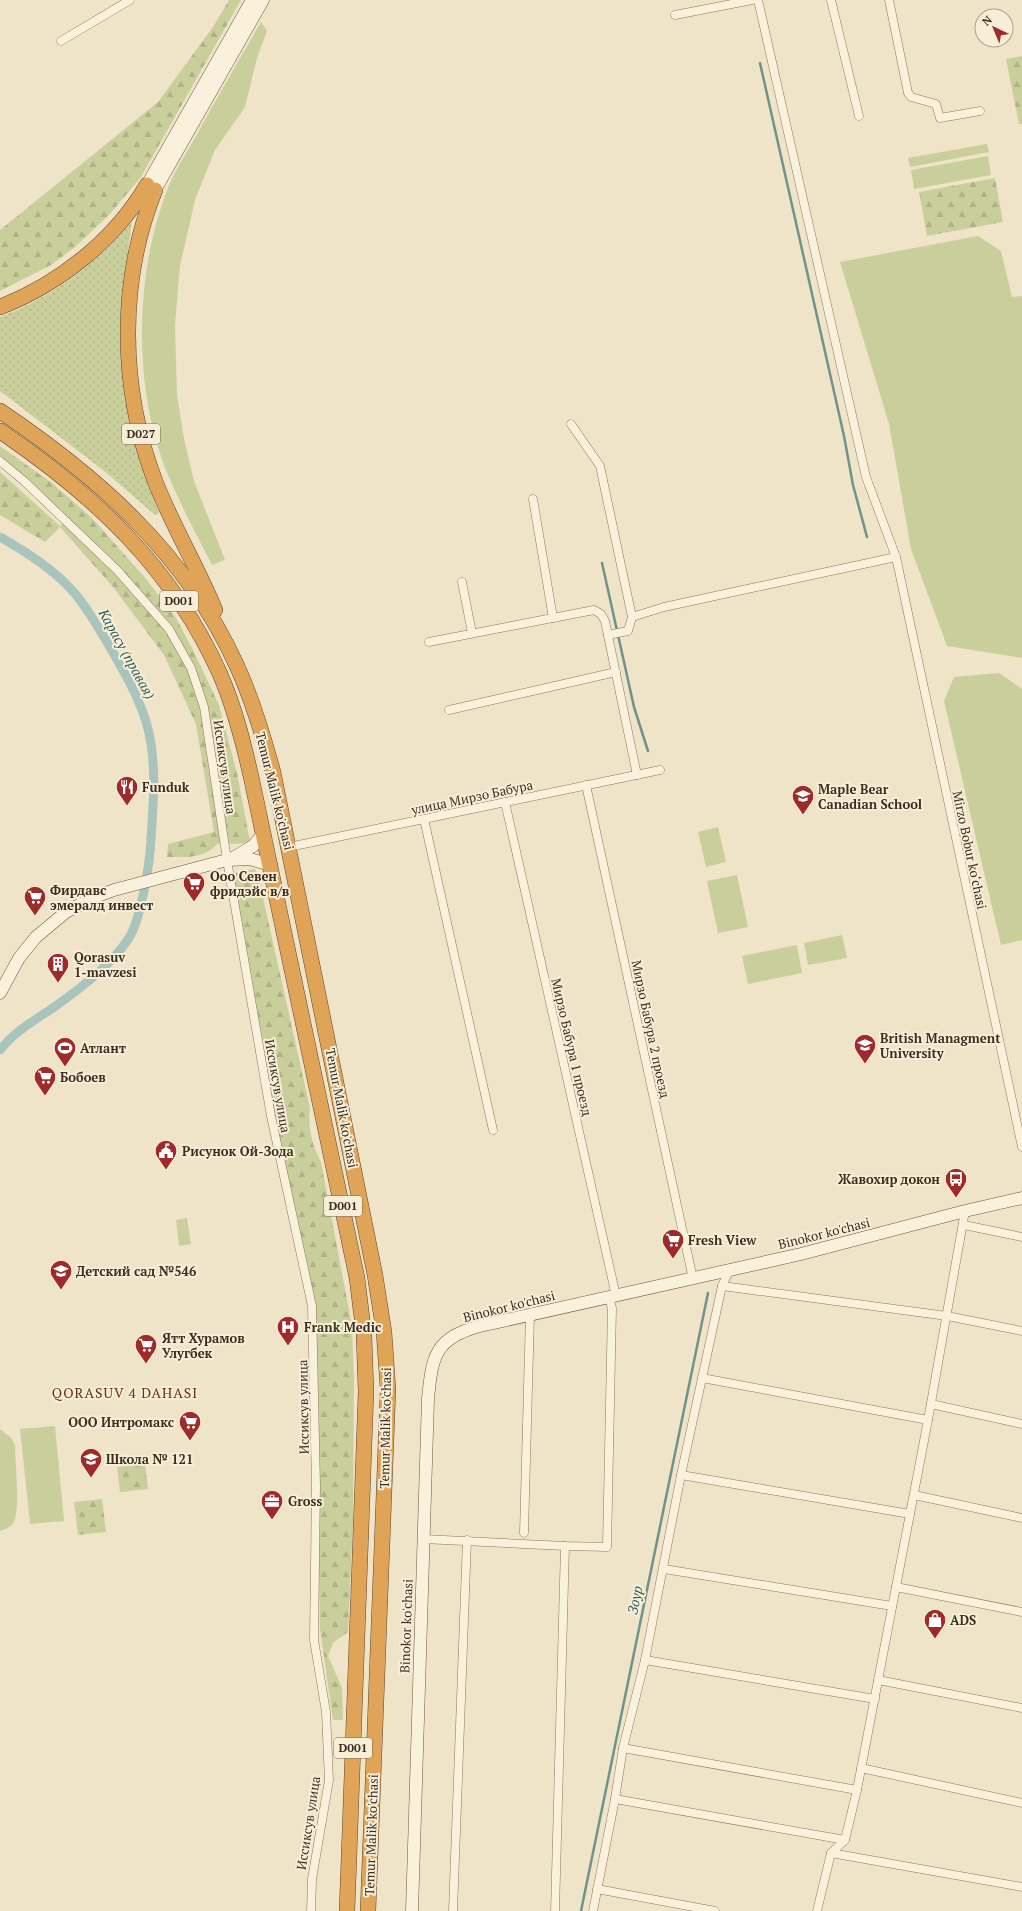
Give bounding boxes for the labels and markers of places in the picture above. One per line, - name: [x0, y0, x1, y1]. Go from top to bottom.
- restaurant icon: Funduk: [114, 774, 140, 807]
- place label: Funduk: [142, 778, 190, 796]
- place label: Maple Bear Canadian School: [818, 780, 922, 813]
- school or university icon: Maple Bear Canadian School: [790, 783, 816, 816]
- place label: Ооо Севен фридэйс в/в: [210, 867, 289, 900]
- supermarket icon: Ооо Севен фридэйс в/в: [181, 870, 207, 903]
- place label: Фирдавс эмералд инвест: [50, 881, 153, 914]
- supermarket icon: Фирдавс эмералд инвест: [22, 884, 48, 917]
- place label: Qorasuv 1-mavzesi: [74, 948, 136, 981]
- building icon: Qorasuv 1-mavzesi: [45, 951, 71, 984]
- place label: British Managment University: [880, 1029, 1001, 1062]
- school or university icon: British Managment University: [852, 1032, 878, 1065]
- sports icon: Атлант: [52, 1035, 78, 1068]
- place label: Атлант: [80, 1039, 126, 1057]
- supermarket icon: Бобоев: [32, 1064, 58, 1097]
- place label: Бобоев: [60, 1068, 106, 1086]
- public building icon: Рисунок Ой-Зода: [153, 1138, 179, 1171]
- place label: Рисунок Ой-Зода: [182, 1142, 295, 1160]
- bus stop icon: Жавохир докон: [943, 1166, 969, 1199]
- place label: Жавохир докон: [838, 1170, 940, 1188]
- supermarket icon: Fresh View: [660, 1227, 686, 1260]
- place label: Fresh View: [688, 1231, 757, 1249]
- school or university icon: Детский сад №546: [48, 1258, 74, 1291]
- place label: Детский сад №546: [76, 1262, 196, 1280]
- hospital icon: Frank Medic: [275, 1314, 301, 1347]
- place label: Frank Medic: [304, 1318, 381, 1336]
- place label: Ятт Хурамов Улугбек: [162, 1329, 245, 1362]
- supermarket icon: Ятт Хурамов Улугбек: [133, 1332, 159, 1365]
- supermarket icon: ООО Интромакс: [177, 1409, 203, 1442]
- place label: ООО Интромакс: [68, 1413, 174, 1431]
- school or university icon: Школа № 121: [78, 1446, 104, 1479]
- place label: Школа № 121: [106, 1450, 193, 1468]
- office icon: Gross: [259, 1488, 285, 1521]
- place label: Gross: [288, 1492, 322, 1510]
- shop icon: ADS: [922, 1607, 948, 1640]
- place label: ADS: [950, 1611, 976, 1629]

